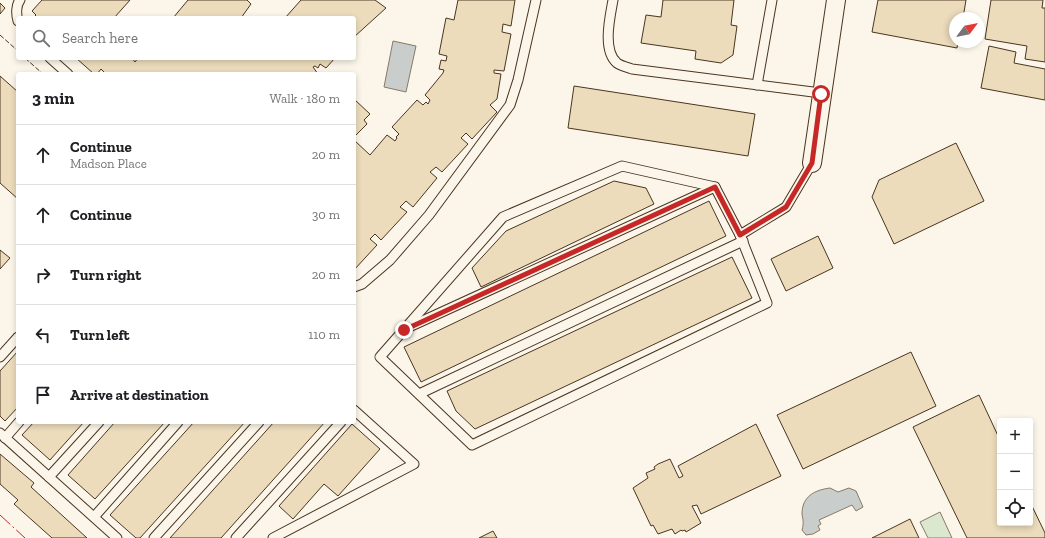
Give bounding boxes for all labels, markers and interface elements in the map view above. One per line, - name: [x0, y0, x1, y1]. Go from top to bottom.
- north arrow: [949, 12, 985, 48]
- search box: [16, 16, 356, 60]
- icon: search: [30, 27, 52, 49]
- text: Search here: [62, 29, 138, 47]
- route start: [812, 85, 830, 103]
- text: 3 min: [32, 88, 74, 108]
- text: Walk · 180 m: [270, 91, 340, 106]
- text: Continue: [70, 138, 132, 156]
- icon: ahead: [32, 144, 54, 166]
- text: 20 m: [312, 147, 340, 162]
- text: Madson Place: [70, 156, 147, 171]
- icon: ahead: [32, 204, 54, 226]
- text: Continue: [70, 206, 132, 224]
- text: 30 m: [312, 207, 340, 222]
- icon: right: [32, 264, 54, 286]
- text: Turn right: [70, 266, 141, 284]
- text: 20 m: [312, 267, 340, 282]
- route end: [395, 321, 413, 339]
- icon: left: [32, 324, 54, 346]
- text: Turn left: [70, 326, 130, 344]
- text: 110 m: [308, 327, 340, 342]
- icon: arrive: [32, 384, 54, 406]
- text: Arrive at destination: [70, 386, 209, 404]
- map controls: [997, 418, 1033, 526]
- button: +: [997, 418, 1033, 454]
- button: −: [997, 454, 1033, 490]
- button: locate: [997, 490, 1033, 526]

